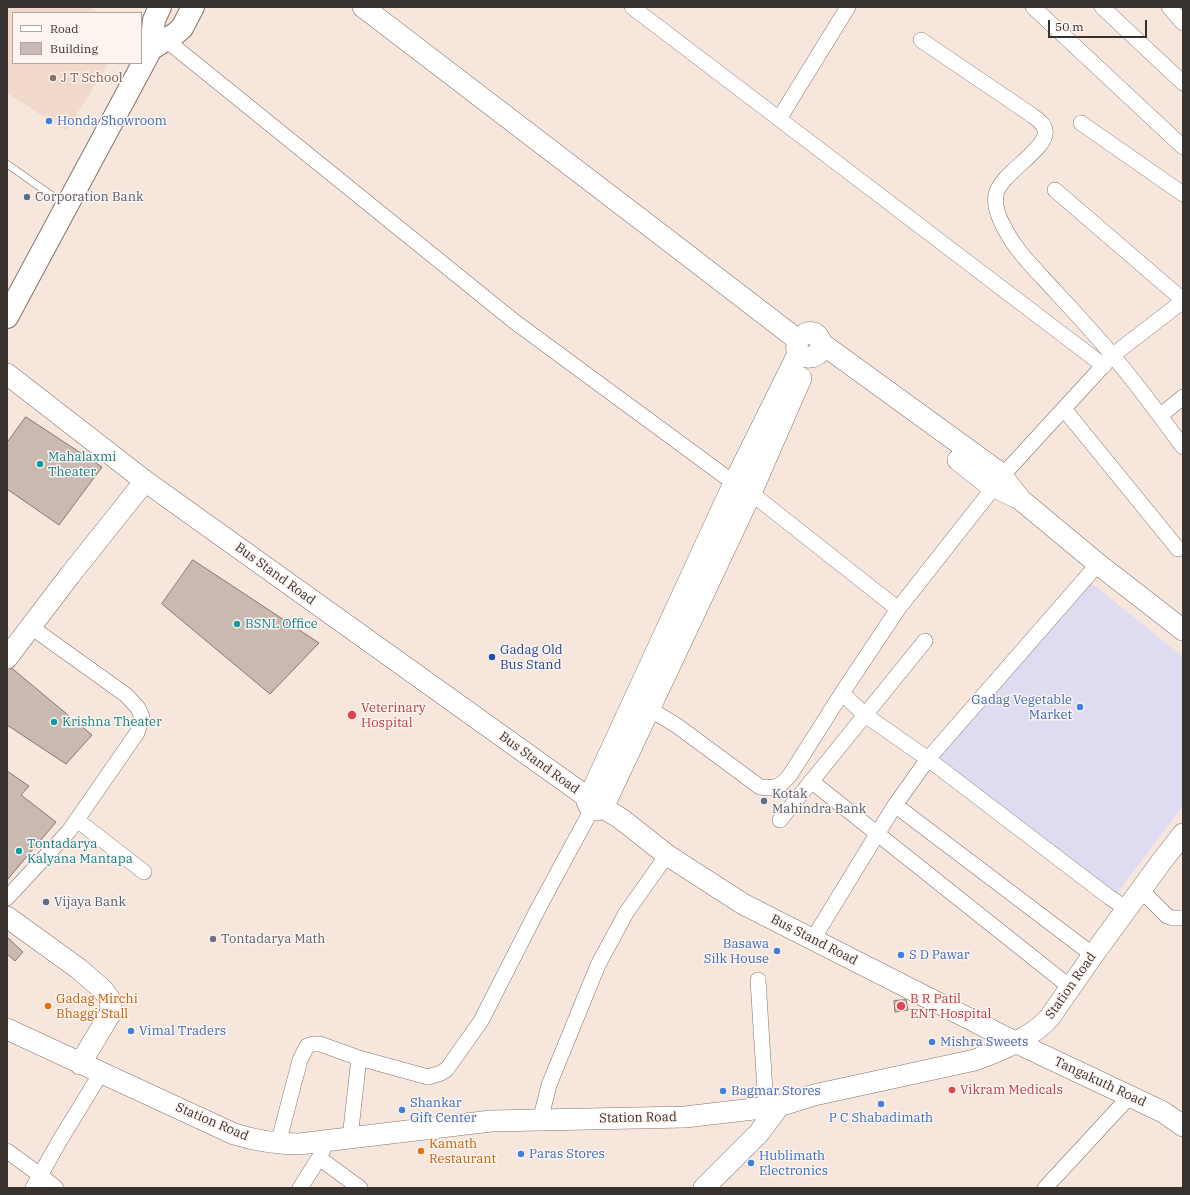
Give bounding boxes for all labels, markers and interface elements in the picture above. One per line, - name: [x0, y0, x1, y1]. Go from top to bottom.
- legend: [12, 12, 142, 64]
- scale bar: [1050, 12, 1149, 38]
- text: 50 m: [1055, 19, 1084, 34]
- text: Road: [50, 21, 79, 36]
- text: Building: [50, 41, 98, 56]
- place label: J T School: [61, 70, 123, 86]
- marker: J T School: [48, 73, 58, 83]
- place label: Honda Showroom: [57, 113, 167, 129]
- marker: Honda Showroom: [44, 116, 54, 126]
- place label: Corporation Bank: [35, 189, 144, 205]
- marker: Corporation Bank: [22, 192, 32, 202]
- place label: Mahalaxmi Theater: [48, 449, 116, 480]
- marker: Mahalaxmi Theater: [35, 459, 45, 469]
- street label: Bus Stand Road: [232, 540, 318, 608]
- place label: BSNL Office: [245, 616, 318, 632]
- marker: BSNL Office: [232, 619, 242, 629]
- place label: Gadag Old Bus Stand: [500, 642, 563, 673]
- marker: Gadag Old Bus Stand: [487, 652, 497, 662]
- place label: Gadag Vegetable Market: [971, 692, 1072, 723]
- place label: Veterinary Hospital: [361, 700, 426, 731]
- marker: Gadag Vegetable Market: [1075, 702, 1085, 712]
- marker: Veterinary Hospital: [346, 709, 358, 721]
- place label: Krishna Theater: [62, 714, 162, 730]
- marker: Krishna Theater: [49, 717, 59, 727]
- street label: Bus Stand Road: [496, 729, 582, 797]
- place label: Kotak Mahindra Bank: [772, 786, 866, 817]
- marker: Kotak Mahindra Bank: [759, 796, 769, 806]
- place label: Tontadarya Kalyana Mantapa: [27, 836, 133, 867]
- marker: Tontadarya Kalyana Mantapa: [14, 846, 24, 856]
- place label: Vijaya Bank: [54, 894, 126, 910]
- marker: Vijaya Bank: [41, 897, 51, 907]
- street label: Bus Stand Road: [768, 911, 860, 969]
- place label: Tontadarya Math: [221, 931, 325, 947]
- marker: Tontadarya Math: [208, 934, 218, 944]
- place label: Basawa Silk House: [704, 936, 769, 967]
- marker: Basawa Silk House: [772, 946, 782, 956]
- place label: S D Pawar: [909, 947, 970, 963]
- marker: S D Pawar: [896, 950, 906, 960]
- street label: Station Road: [1042, 950, 1100, 1022]
- place label: Gadag Mirchi Bhaggi Stall: [56, 991, 138, 1022]
- place label: B R Patil ENT Hospital: [910, 991, 991, 1022]
- marker: B R Patil ENT Hospital: [895, 1000, 907, 1012]
- marker: Gadag Mirchi Bhaggi Stall: [43, 1001, 53, 1011]
- place label: Vimal Traders: [139, 1023, 226, 1039]
- marker: Vimal Traders: [126, 1026, 136, 1036]
- place label: Mishra Sweets: [940, 1034, 1028, 1050]
- marker: Mishra Sweets: [927, 1037, 937, 1047]
- street label: Tangakuth Road: [1052, 1054, 1148, 1110]
- place label: Vikram Medicals: [960, 1082, 1063, 1098]
- place label: Bagmar Stores: [731, 1083, 821, 1099]
- marker: Vikram Medicals: [947, 1085, 957, 1095]
- marker: Bagmar Stores: [718, 1086, 728, 1096]
- place label: Shankar Gift Center: [410, 1095, 476, 1126]
- marker: P C Shabadimath: [876, 1099, 886, 1109]
- street label: Station Road: [173, 1100, 251, 1144]
- marker: Shankar Gift Center: [397, 1105, 407, 1115]
- street label: Station Road: [599, 1110, 677, 1126]
- place label: P C Shabadimath: [829, 1110, 933, 1126]
- place label: Kamath Restaurant: [429, 1136, 496, 1167]
- marker: Kamath Restaurant: [416, 1146, 426, 1156]
- place label: Paras Stores: [529, 1146, 605, 1162]
- place label: Hublimath Electronics: [759, 1148, 828, 1179]
- marker: Paras Stores: [516, 1149, 526, 1159]
- marker: Hublimath Electronics: [746, 1158, 756, 1168]

